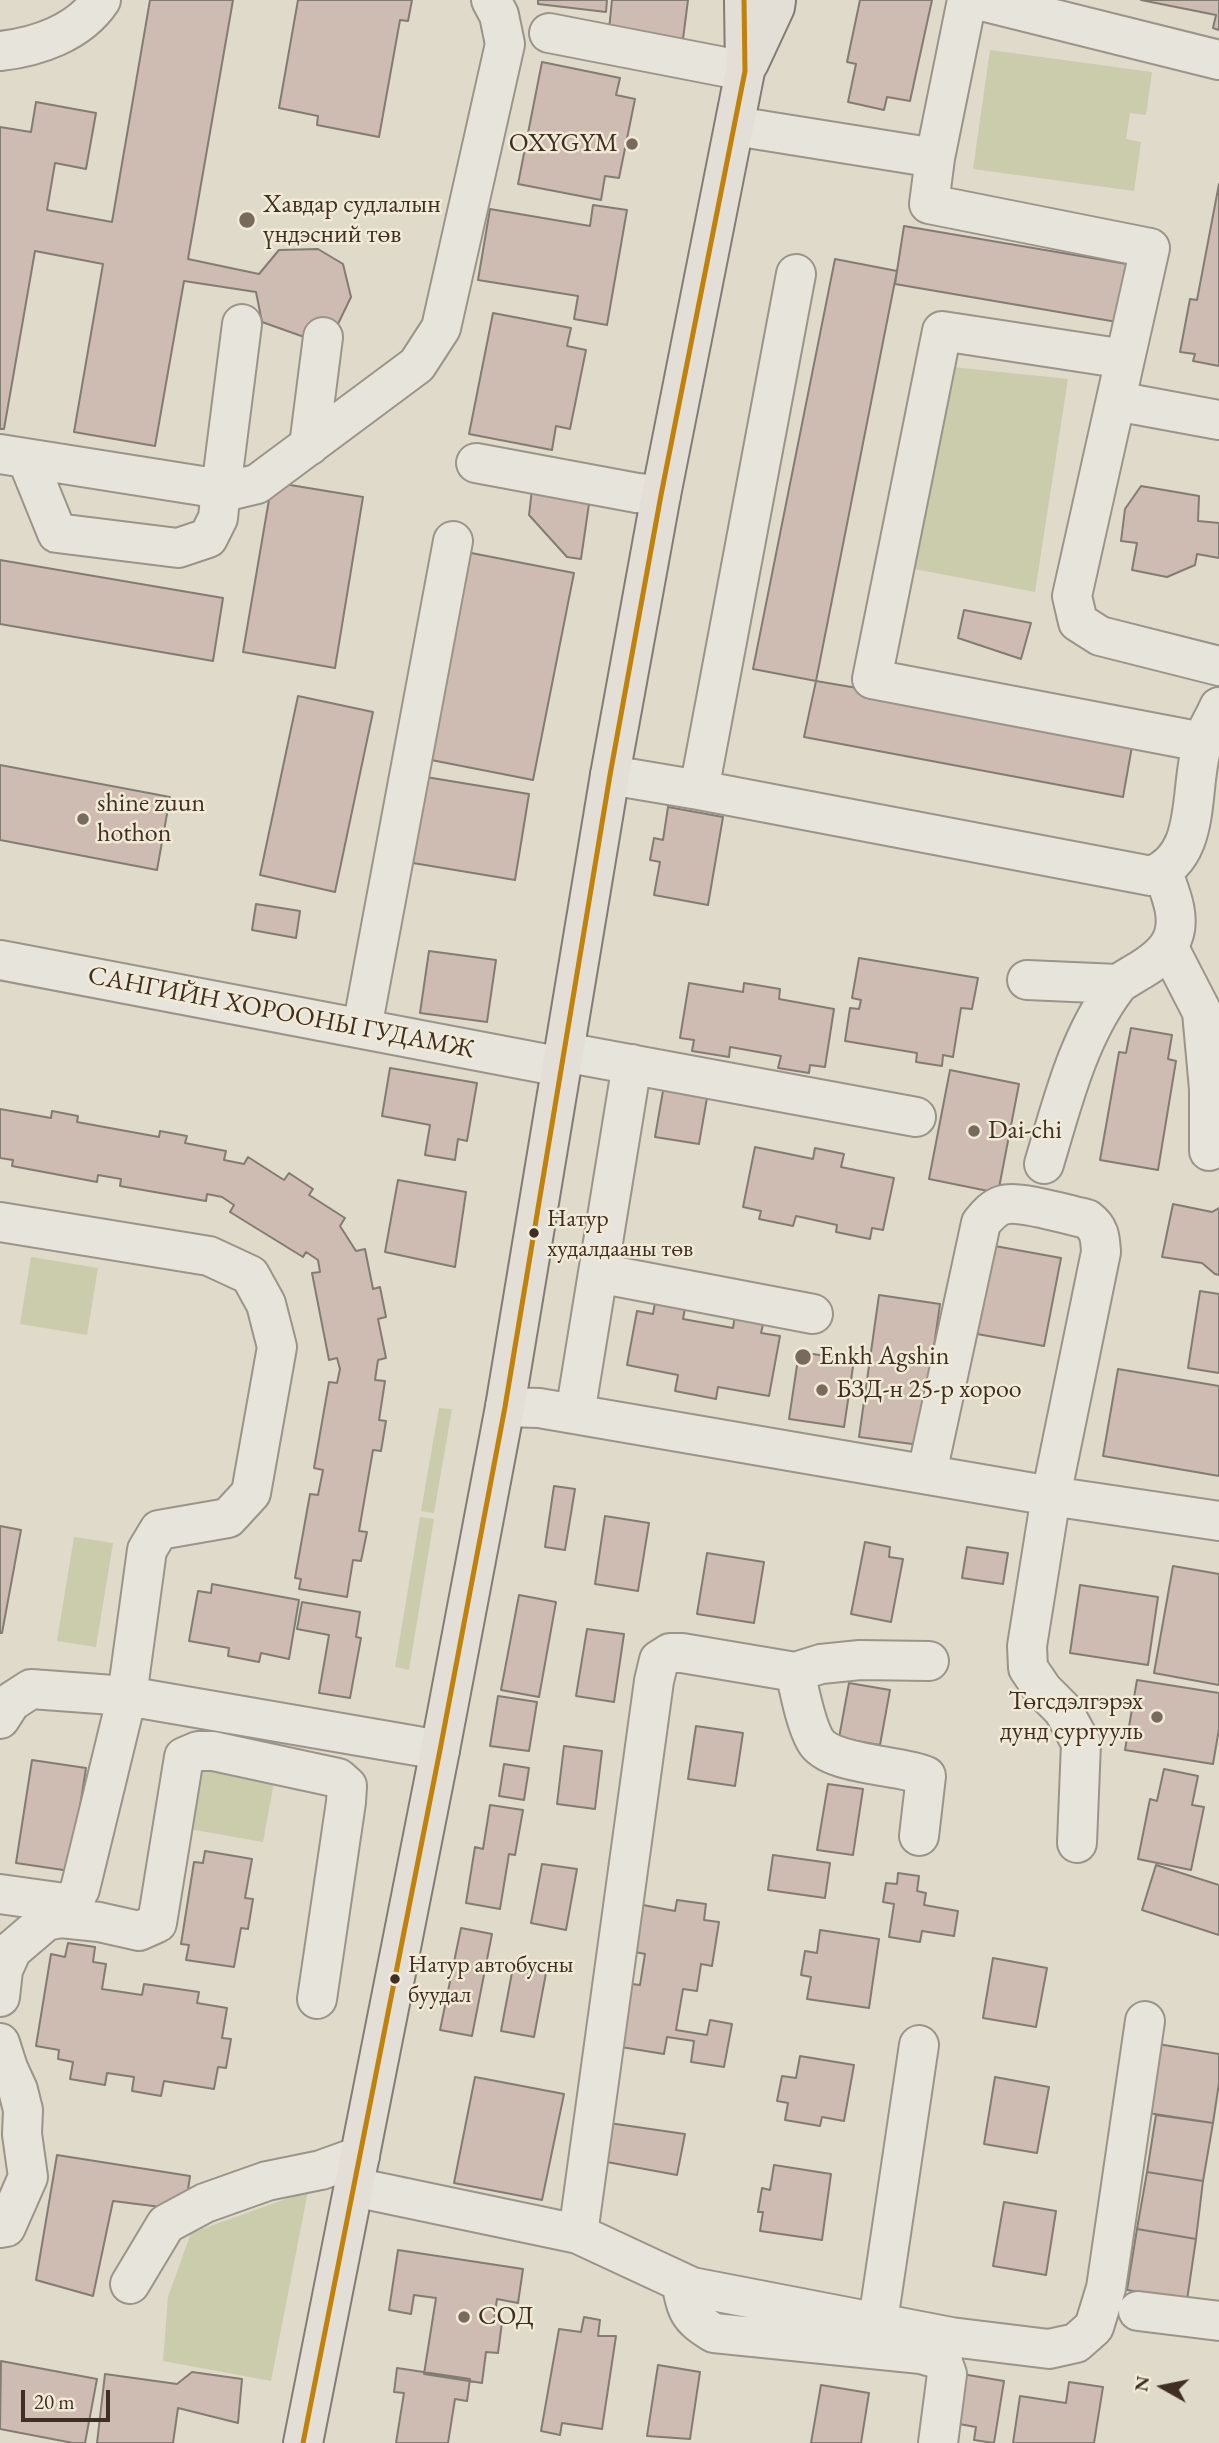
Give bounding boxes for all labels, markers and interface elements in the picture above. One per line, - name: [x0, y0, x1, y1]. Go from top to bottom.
- place label: OXYGYM: [509, 128, 618, 160]
- marker: OXYGYM: [624, 136, 640, 152]
- place label: Хавдар судлалын үндэсний төв: [263, 189, 441, 250]
- marker: Хавдар судлалын үндэсний төв: [237, 210, 257, 230]
- place label: shine zuun hothon: [97, 788, 205, 850]
- marker: shine zuun hothon: [75, 811, 91, 827]
- street label: САНГИЙН ХОРООНЫ ГУДАМЖ: [85, 960, 477, 1066]
- place label: Dai-chi: [988, 1115, 1062, 1147]
- marker: Dai-chi: [966, 1123, 982, 1139]
- place label: Натур худалдааны төв: [547, 1205, 693, 1261]
- marker: Натур худалдааны төв: [527, 1226, 541, 1240]
- place label: Enkh Agshin: [819, 1341, 949, 1373]
- marker: Enkh Agshin: [793, 1347, 813, 1367]
- place label: БЗД-н 25-р хороо: [836, 1374, 1022, 1406]
- marker: БЗД-н 25-р хороо: [814, 1382, 830, 1398]
- place label: Төгсдэлгэрэх дунд сургууль: [1000, 1686, 1143, 1748]
- marker: Төгсдэлгэрэх дунд сургууль: [1149, 1709, 1165, 1725]
- place label: Натур автобусны буудал: [408, 1951, 573, 2007]
- marker: Натур автобусны буудал: [388, 1972, 402, 1986]
- place label: СОД: [478, 2301, 534, 2333]
- marker: СОД: [456, 2309, 472, 2325]
- north arrow: [1128, 2352, 1198, 2422]
- text: N: [1128, 2374, 1155, 2393]
- scale bar: [24, 2376, 114, 2420]
- text: 20 m: [34, 2388, 75, 2415]

